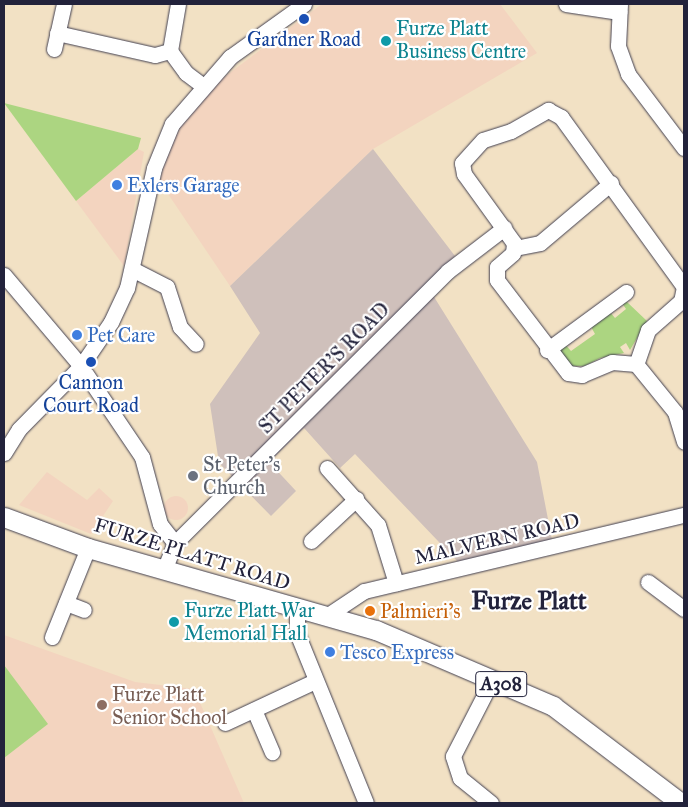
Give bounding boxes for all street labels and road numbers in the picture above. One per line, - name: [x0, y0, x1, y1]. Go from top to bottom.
- street label: ST PETER'S ROAD: [253, 297, 395, 439]
- street label: MALVERN ROAD: [412, 508, 582, 570]
- street label: FURZE PLATT ROAD: [91, 513, 293, 595]
- road number: A308: [475, 668, 527, 701]

